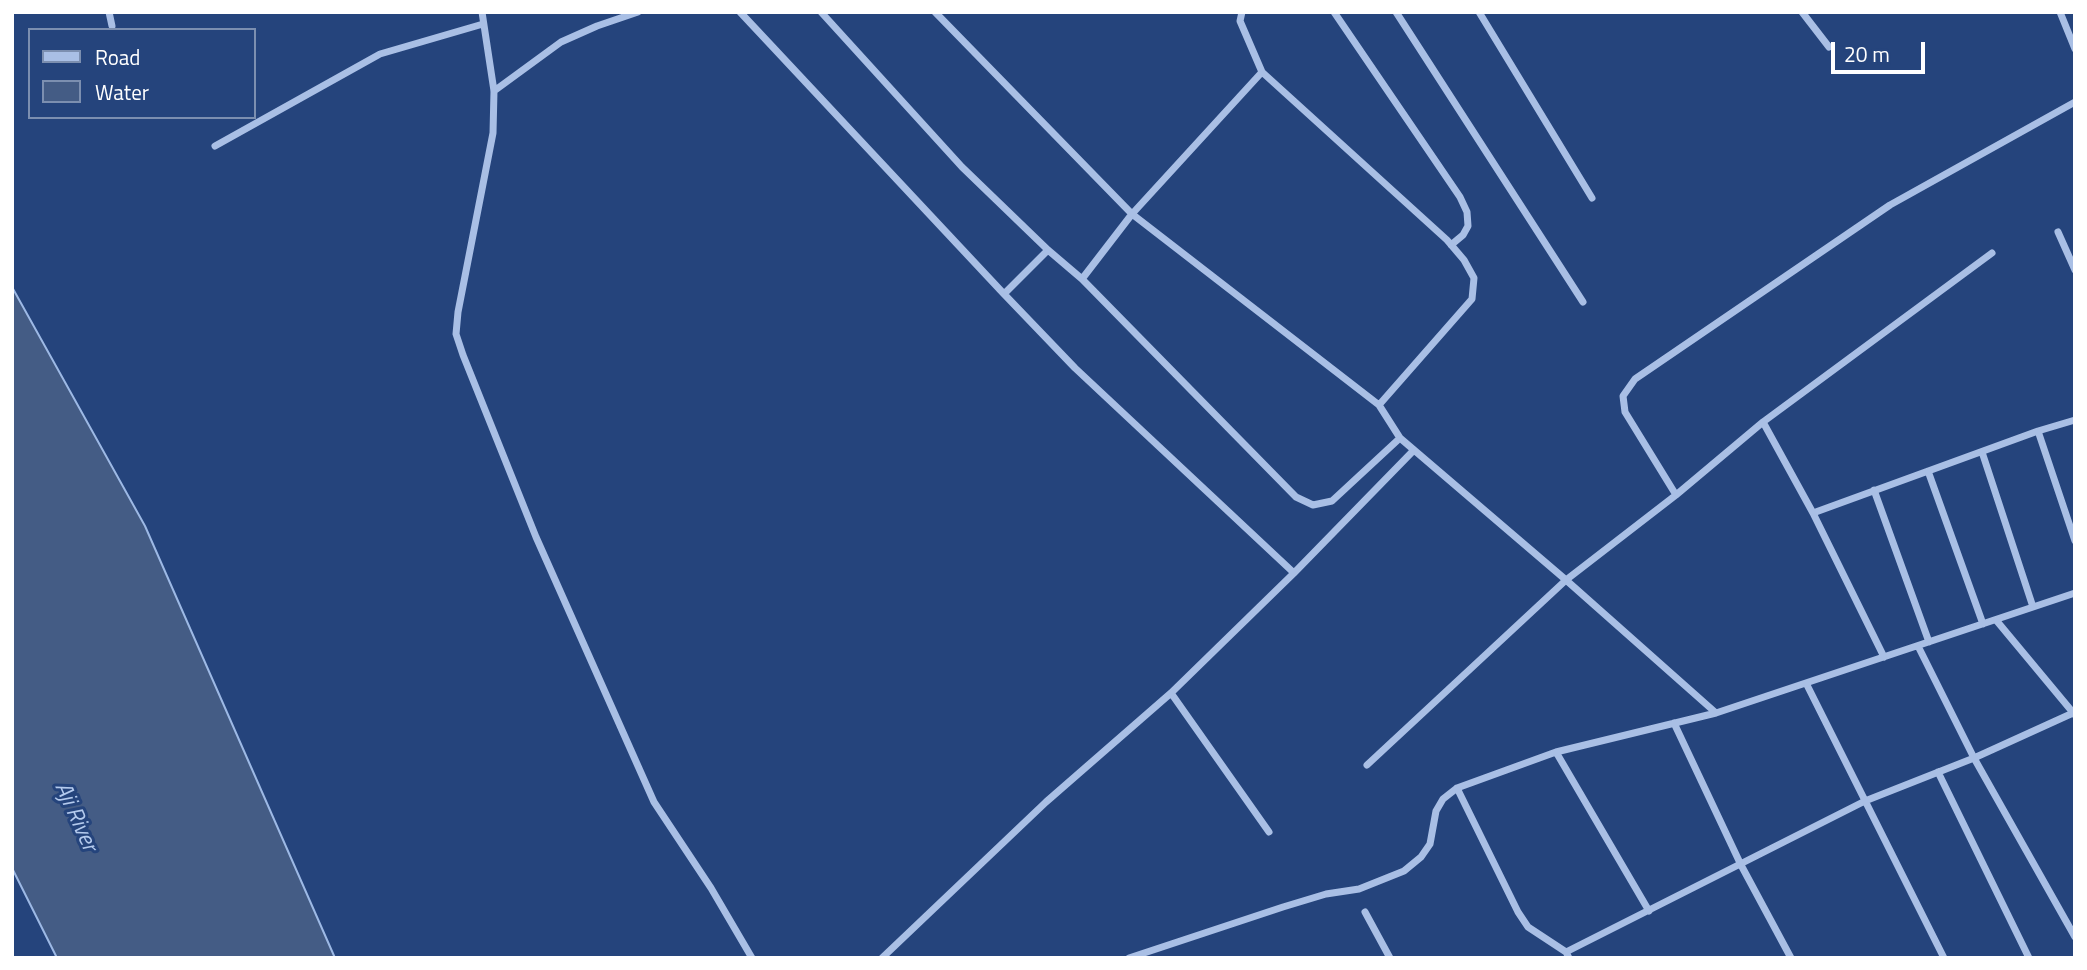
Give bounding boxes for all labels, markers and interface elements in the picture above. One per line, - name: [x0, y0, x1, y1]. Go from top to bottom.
- legend: [28, 28, 256, 119]
- scale bar: [1835, 28, 1930, 72]
- text: 20 m: [1844, 38, 1890, 70]
- text: Road: [95, 41, 140, 73]
- text: Water: [95, 76, 149, 108]
- water label: Aji River: [48, 778, 102, 856]

